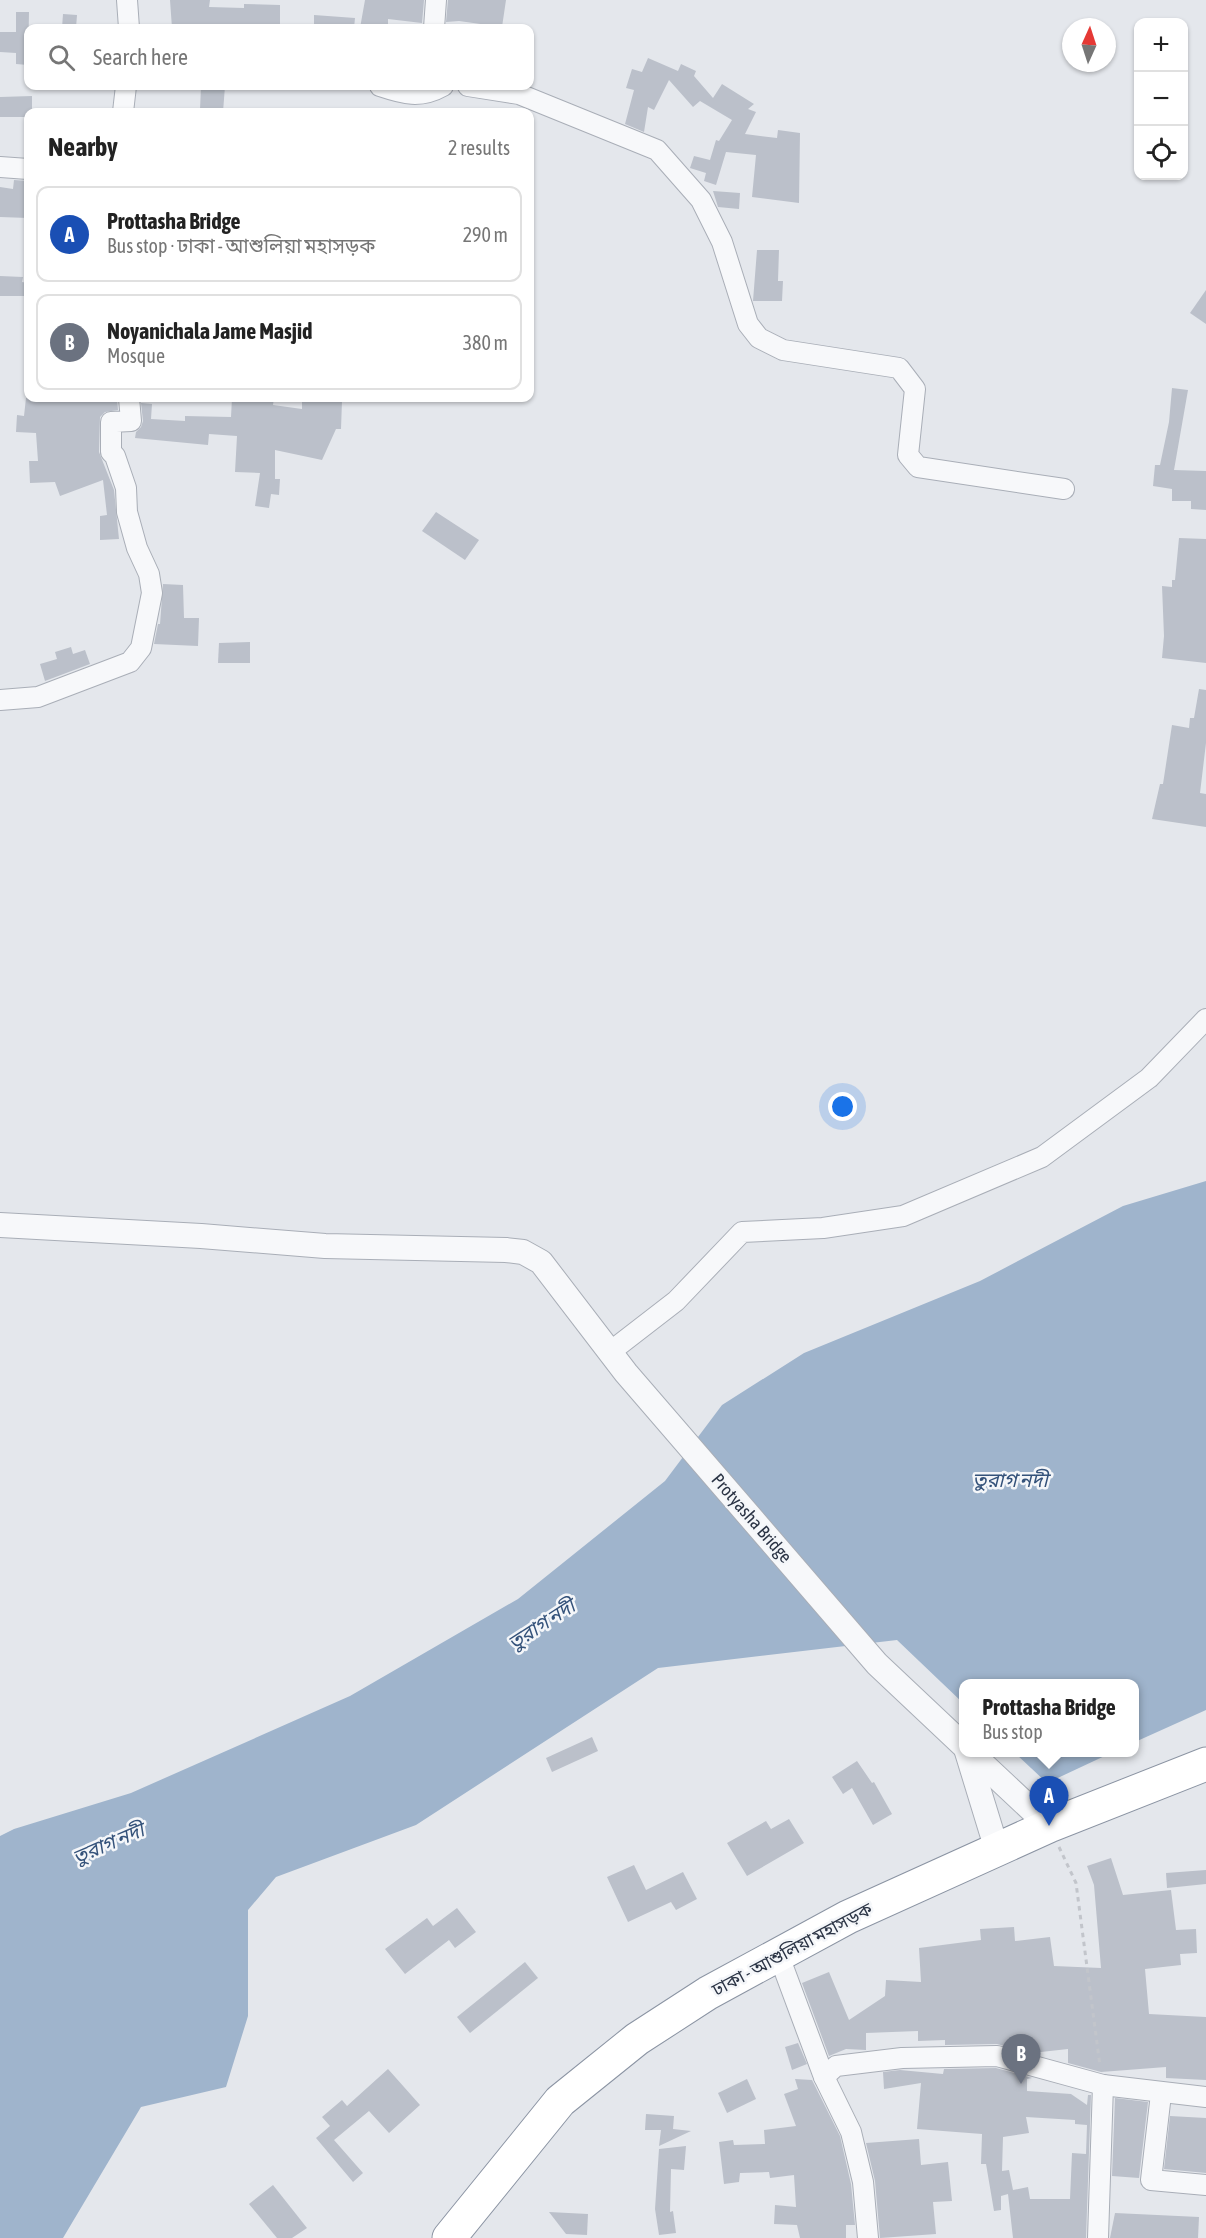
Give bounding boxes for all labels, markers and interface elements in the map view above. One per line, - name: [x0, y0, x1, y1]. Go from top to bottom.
- north arrow: [1062, 18, 1116, 72]
- map controls: [1134, 18, 1188, 180]
- button: +: [1134, 18, 1188, 72]
- search box: [24, 24, 534, 90]
- icon: search: [45, 41, 78, 74]
- text: Search here: [93, 44, 188, 70]
- button: −: [1134, 72, 1188, 126]
- button: locate: [1134, 126, 1188, 180]
- text: Nearby: [48, 132, 118, 162]
- text: 2 results: [448, 136, 510, 159]
- text: Prottasha Bridge: [107, 208, 241, 234]
- text: A: [65, 223, 74, 246]
- text: 290 m: [463, 223, 508, 246]
- text: Bus stop · ঢাকা - আশুলিয়া মহাসড়ক: [107, 234, 375, 257]
- text: Noyanichala Jame Masjid: [107, 318, 312, 344]
- text: B: [65, 331, 74, 354]
- text: 380 m: [463, 331, 508, 354]
- text: Mosque: [107, 344, 165, 367]
- your location: [828, 1092, 857, 1121]
- water label: তুরাগ নদী: [972, 1468, 1051, 1491]
- street label: Protyasha Bridge: [708, 1469, 796, 1567]
- water label: তুরাগ নদী: [503, 1592, 582, 1655]
- popup: [959, 1679, 1139, 1757]
- text: Prottasha Bridge: [982, 1694, 1116, 1720]
- text: Bus stop: [982, 1720, 1043, 1743]
- pin: A: [1030, 1776, 1068, 1826]
- water label: তুরাগ নদী: [69, 1816, 151, 1869]
- street label: ঢাকা - আশুলিয়া মহাসড়ক: [707, 1898, 876, 2001]
- pin: B: [1002, 2034, 1040, 2084]

